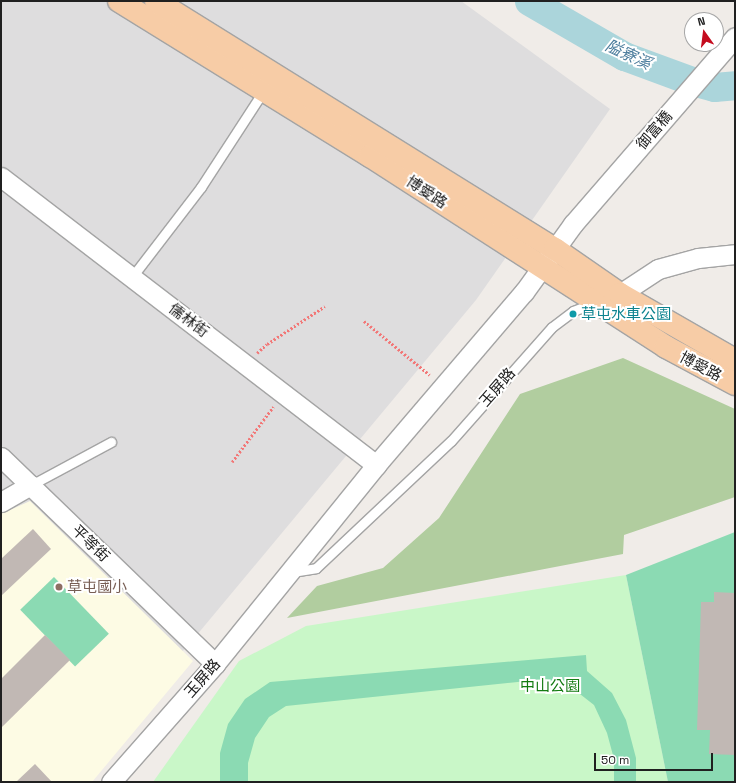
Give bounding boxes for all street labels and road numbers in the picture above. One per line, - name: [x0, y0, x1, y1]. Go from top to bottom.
- street label: 御富橋: [632, 107, 676, 153]
- street label: 博愛路: [403, 172, 451, 212]
- street label: 儒林街: [166, 299, 212, 341]
- street label: 博愛路: [677, 347, 725, 385]
- street label: 玉屏路: [475, 364, 519, 410]
- street label: 平等街: [69, 521, 113, 565]
- street label: 玉屏路: [180, 655, 224, 701]

